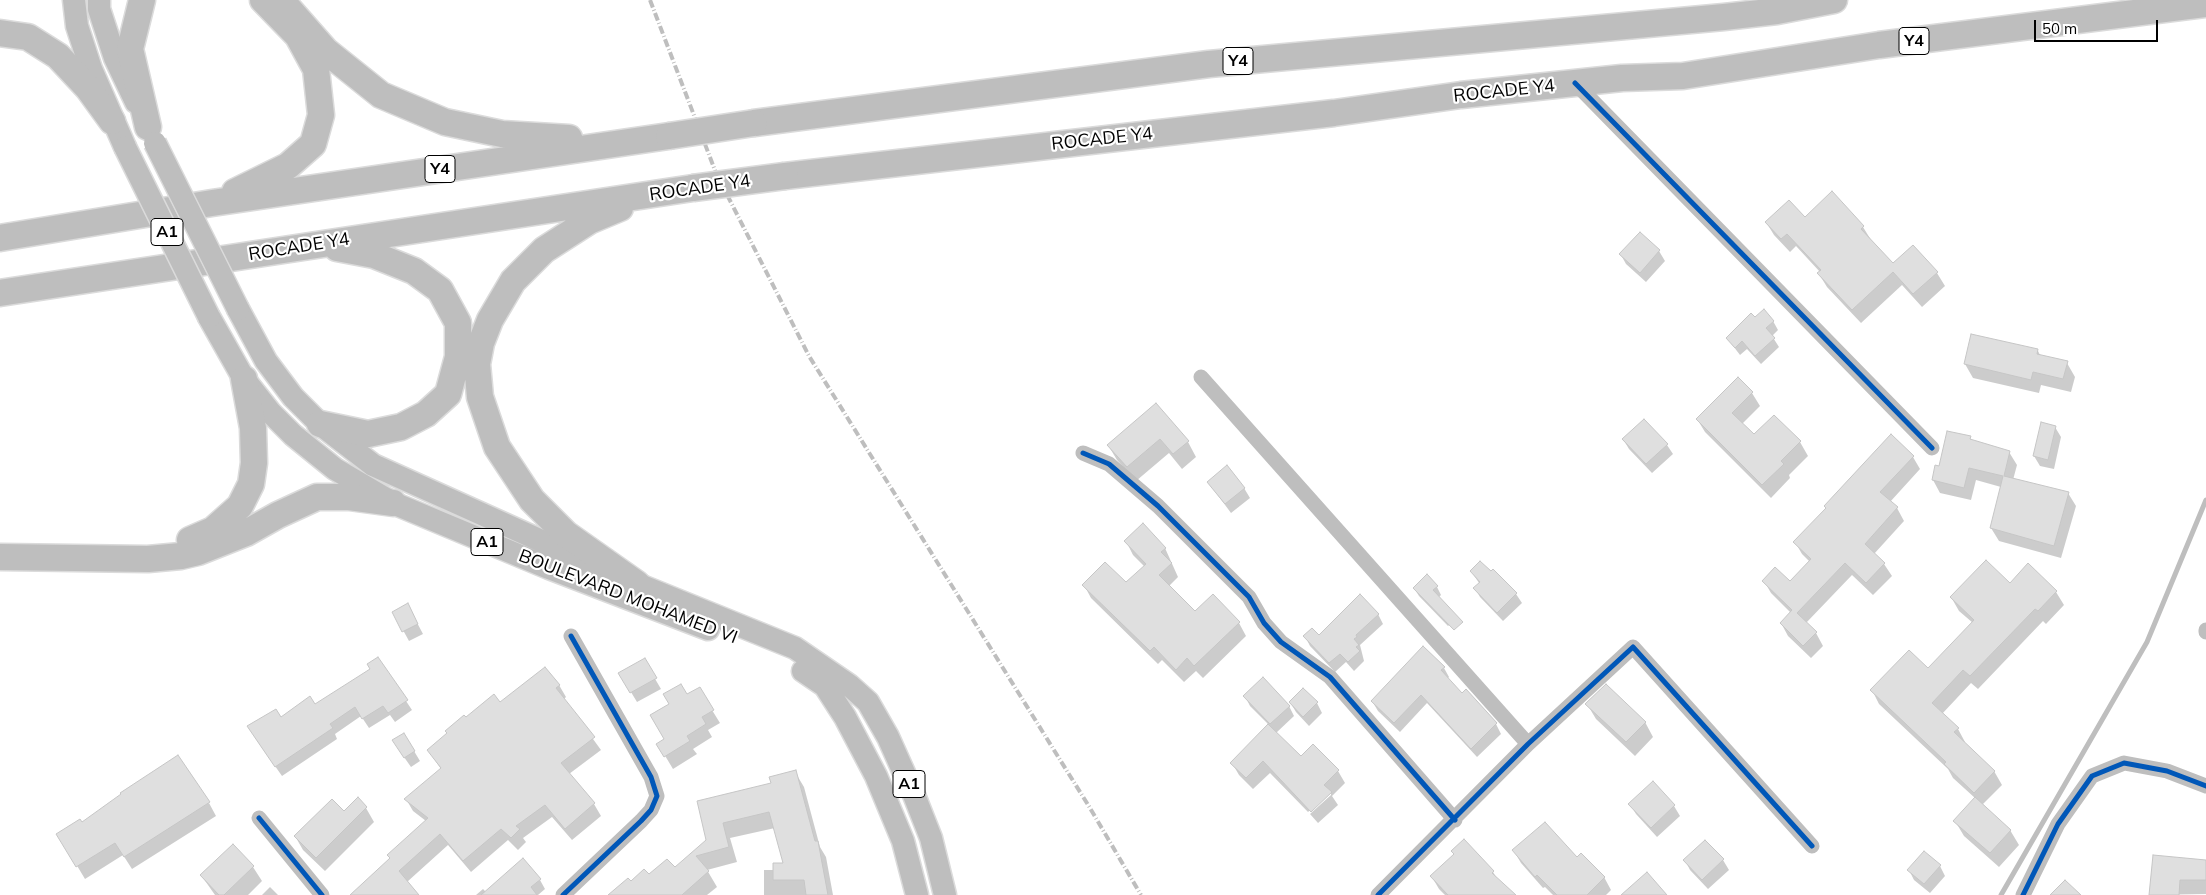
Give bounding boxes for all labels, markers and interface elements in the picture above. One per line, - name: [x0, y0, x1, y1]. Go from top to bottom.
- scale bar: [2036, 10, 2160, 42]
- text: 50 m: [2042, 19, 2077, 38]
- road number: Y4: [1899, 27, 1929, 54]
- road number: Y4: [1223, 48, 1253, 74]
- street label: ROCADE Y4: [1452, 75, 1556, 107]
- street label: ROCADE Y4: [1050, 123, 1154, 155]
- road number: Y4: [425, 156, 455, 182]
- street label: ROCADE Y4: [648, 170, 752, 206]
- road number: A1: [151, 218, 183, 246]
- street label: ROCADE Y4: [247, 228, 351, 266]
- road number: A1: [471, 528, 503, 556]
- street label: BOULEVARD MOHAMED VI: [516, 545, 740, 649]
- road number: A1: [893, 771, 925, 798]

